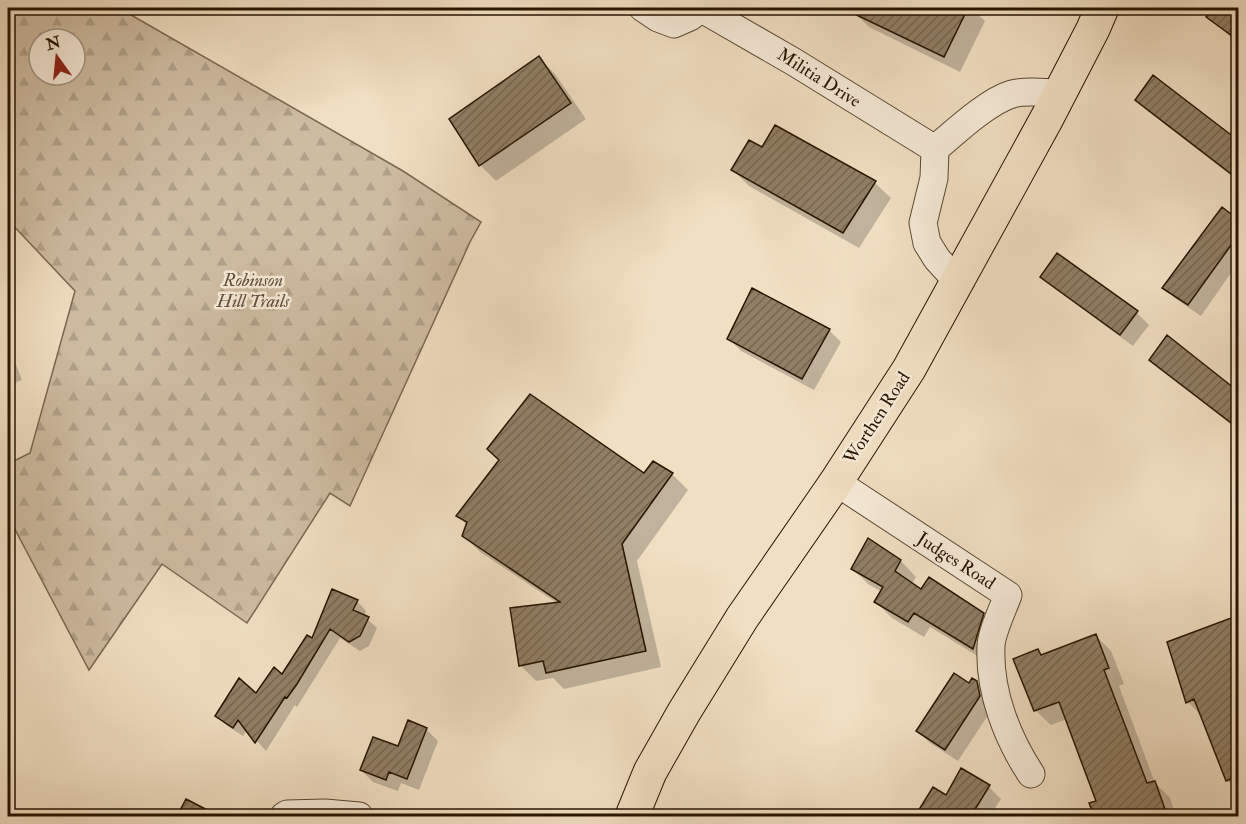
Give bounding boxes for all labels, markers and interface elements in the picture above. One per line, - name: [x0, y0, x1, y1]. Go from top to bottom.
- north arrow: [27, 27, 87, 87]
- text: N: [43, 32, 64, 55]
- street label: Militia Drive: [773, 43, 866, 113]
- park label: Robinson Hill Trails: [216, 269, 290, 313]
- street label: Worthen Road: [838, 367, 915, 469]
- street label: Judges Road: [912, 527, 1000, 595]

